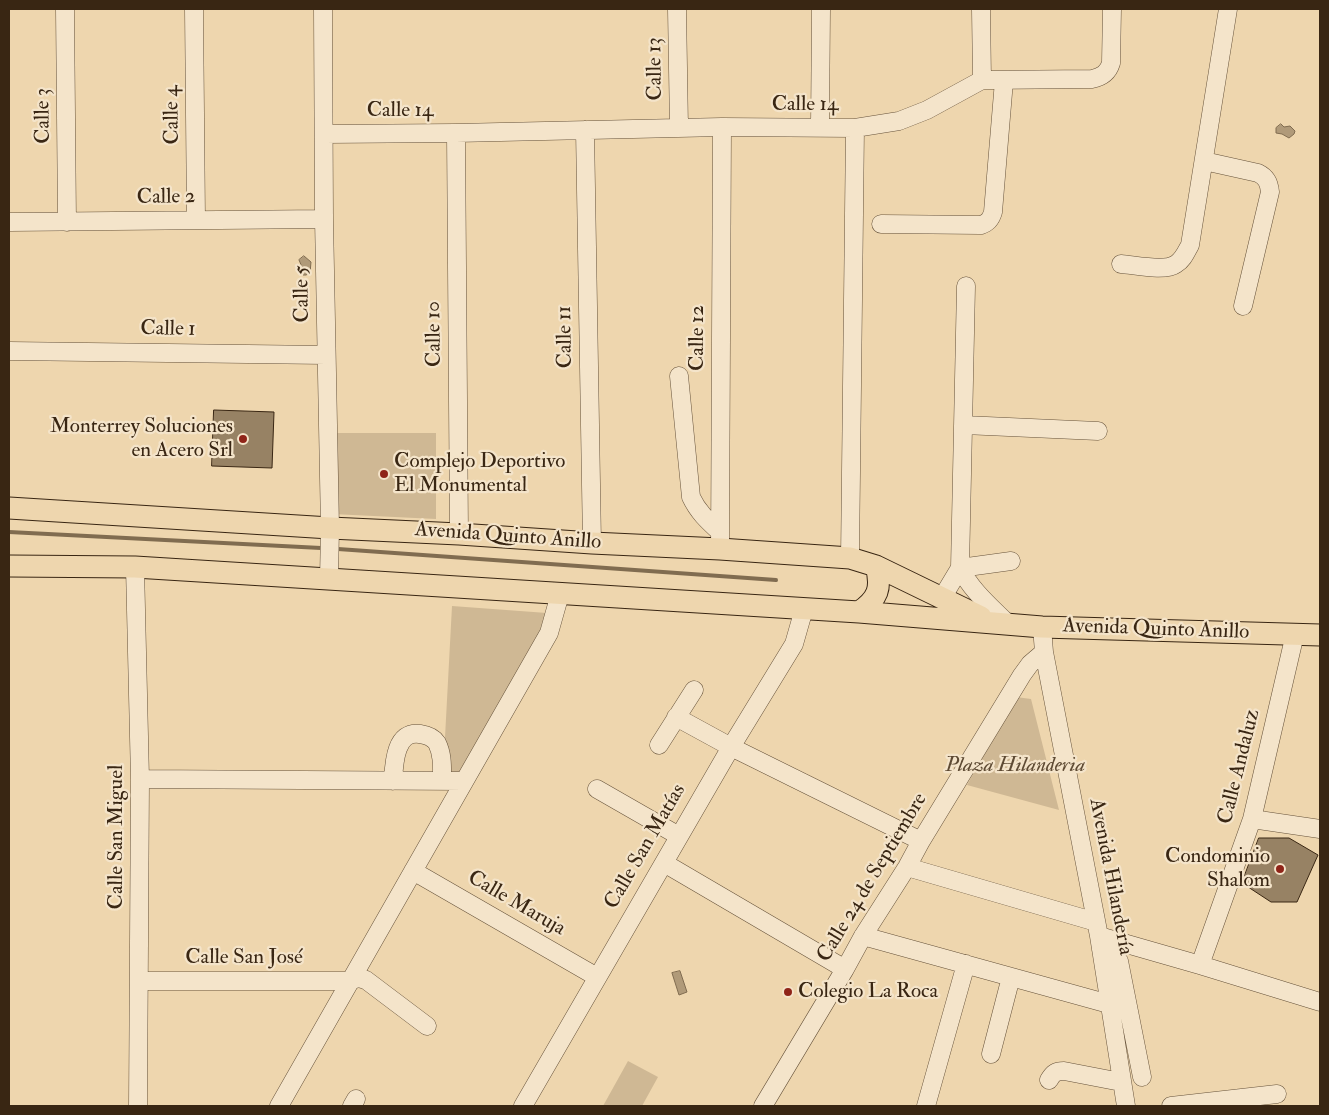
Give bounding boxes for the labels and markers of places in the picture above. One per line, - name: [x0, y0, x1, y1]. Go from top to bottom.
- place label: Monterrey Soluciones en Acero Srl: [50, 414, 233, 464]
- marker: Monterrey Soluciones en Acero Srl: [237, 433, 249, 445]
- place label: Complejo Deportivo El Monumental: [394, 449, 565, 499]
- marker: Complejo Deportivo El Monumental: [378, 468, 390, 480]
- place label: Condominio Shalom: [1165, 844, 1270, 894]
- marker: Condominio Shalom: [1274, 863, 1286, 875]
- place label: Colegio La Roca: [798, 979, 938, 1005]
- marker: Colegio La Roca: [782, 986, 794, 998]

